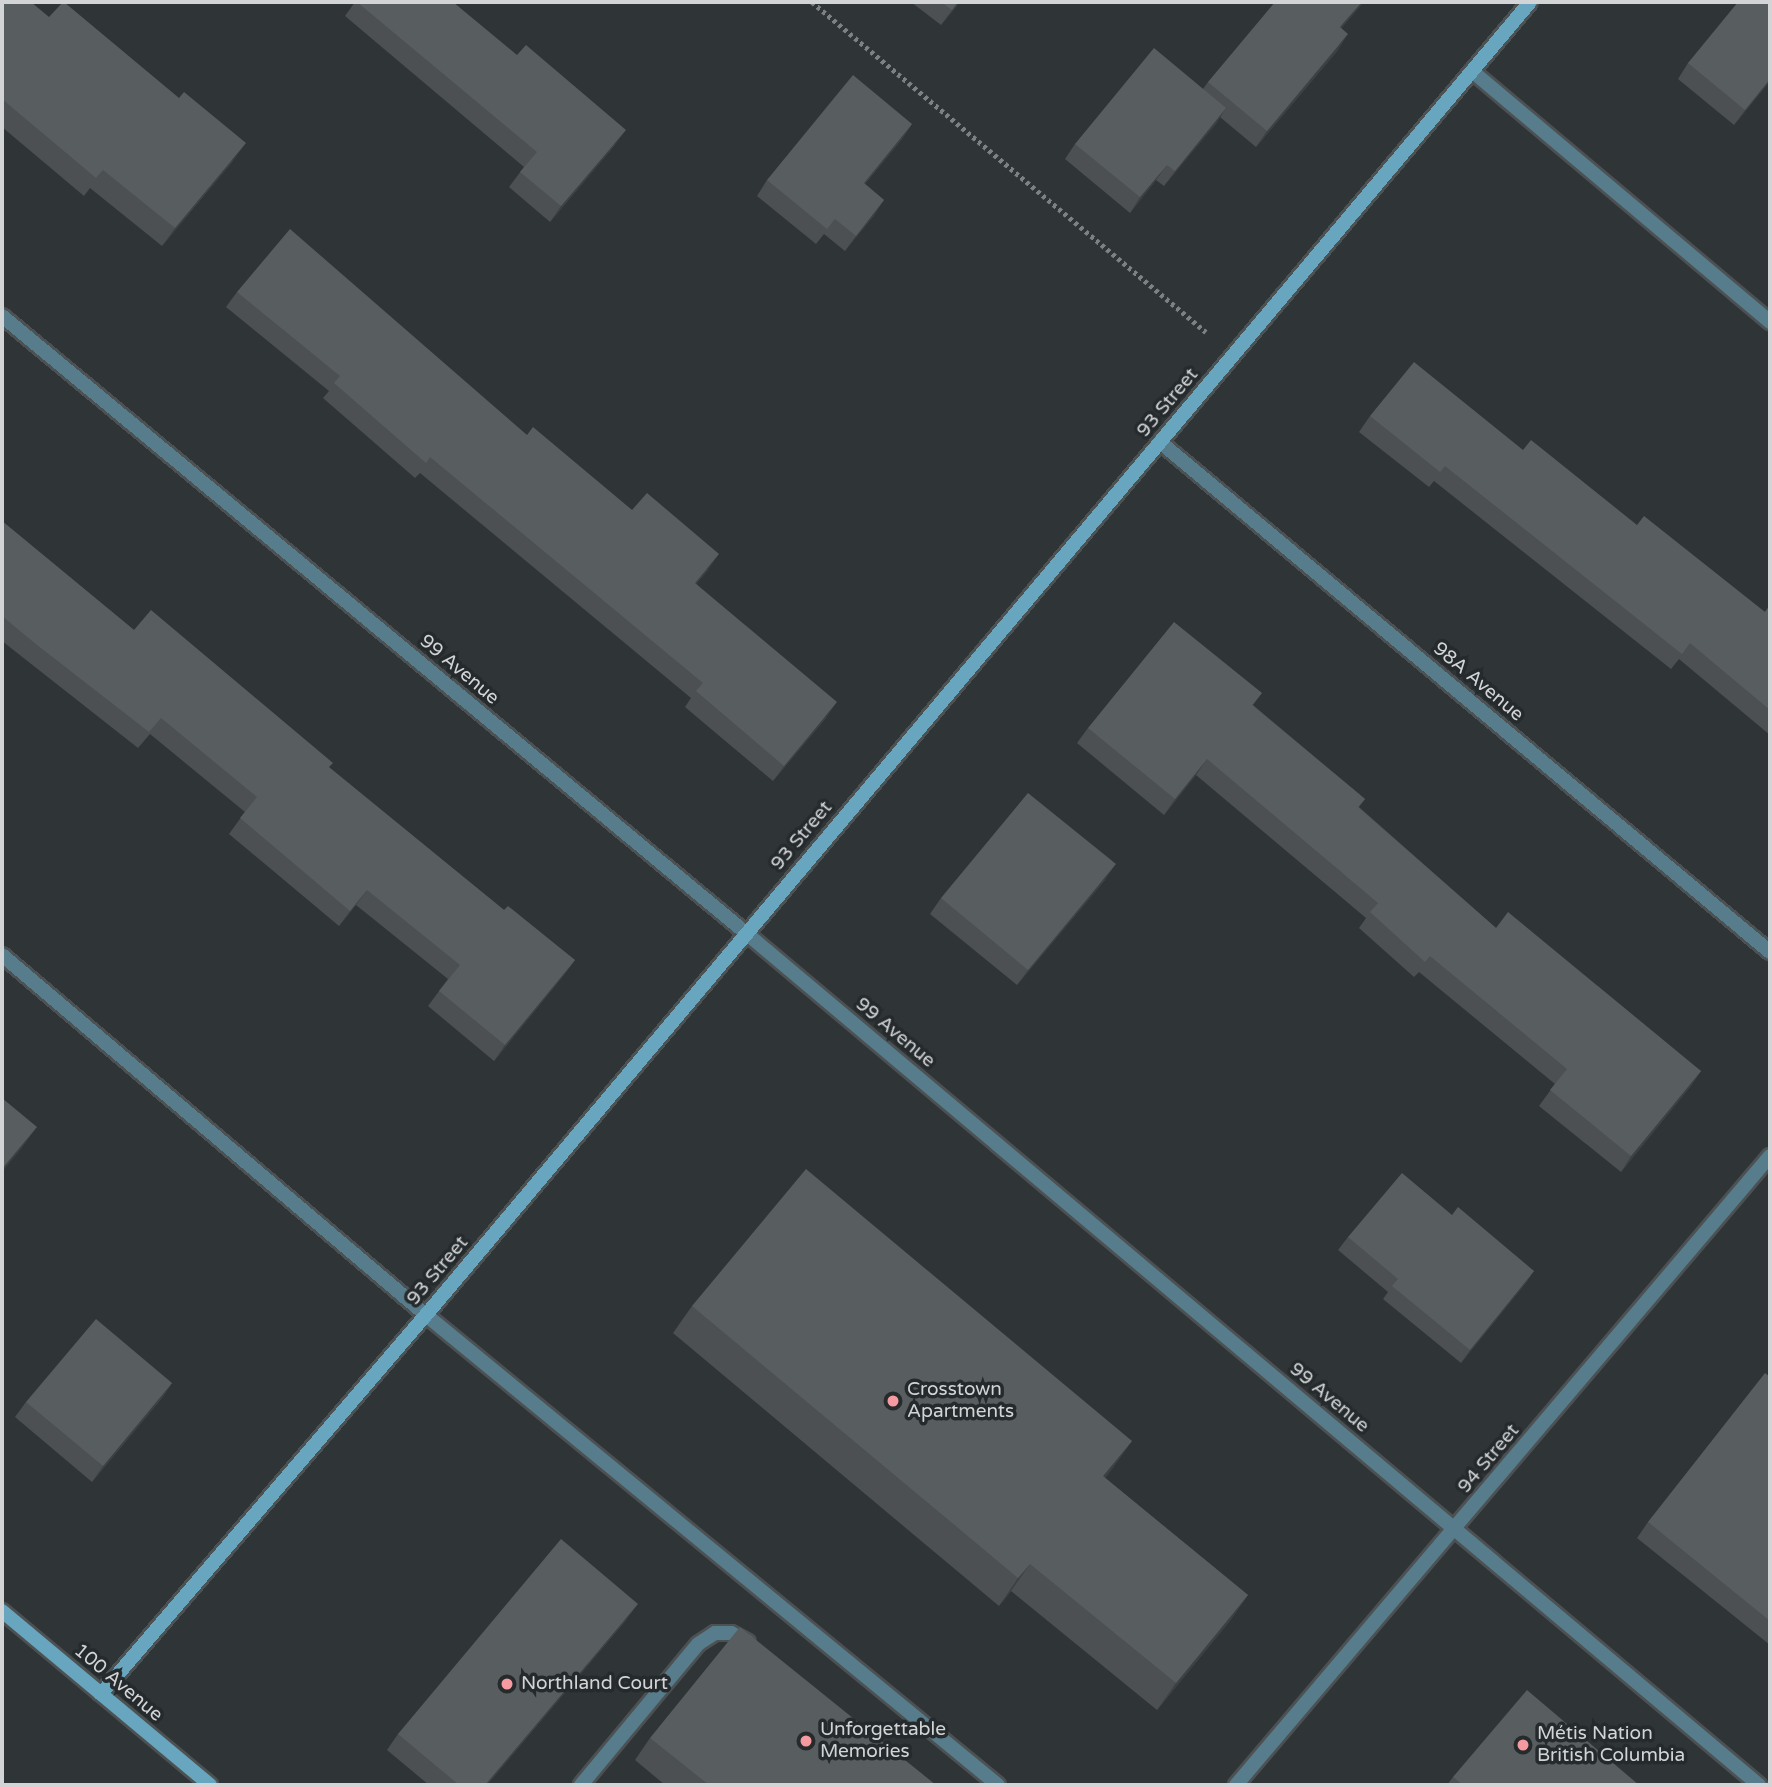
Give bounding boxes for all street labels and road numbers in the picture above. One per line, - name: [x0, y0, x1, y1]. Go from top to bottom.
- street label: 93 Street: [1133, 364, 1203, 442]
- street label: 99 Avenue: [415, 630, 503, 710]
- street label: 98A Avenue: [1428, 638, 1528, 726]
- street label: 93 Street: [767, 797, 837, 875]
- street label: 99 Avenue: [851, 993, 939, 1073]
- street label: 93 Street: [403, 1232, 473, 1310]
- street label: 99 Avenue: [1285, 1358, 1373, 1438]
- street label: 94 Street: [1454, 1420, 1524, 1498]
- street label: 100 Avenue: [69, 1639, 167, 1727]

